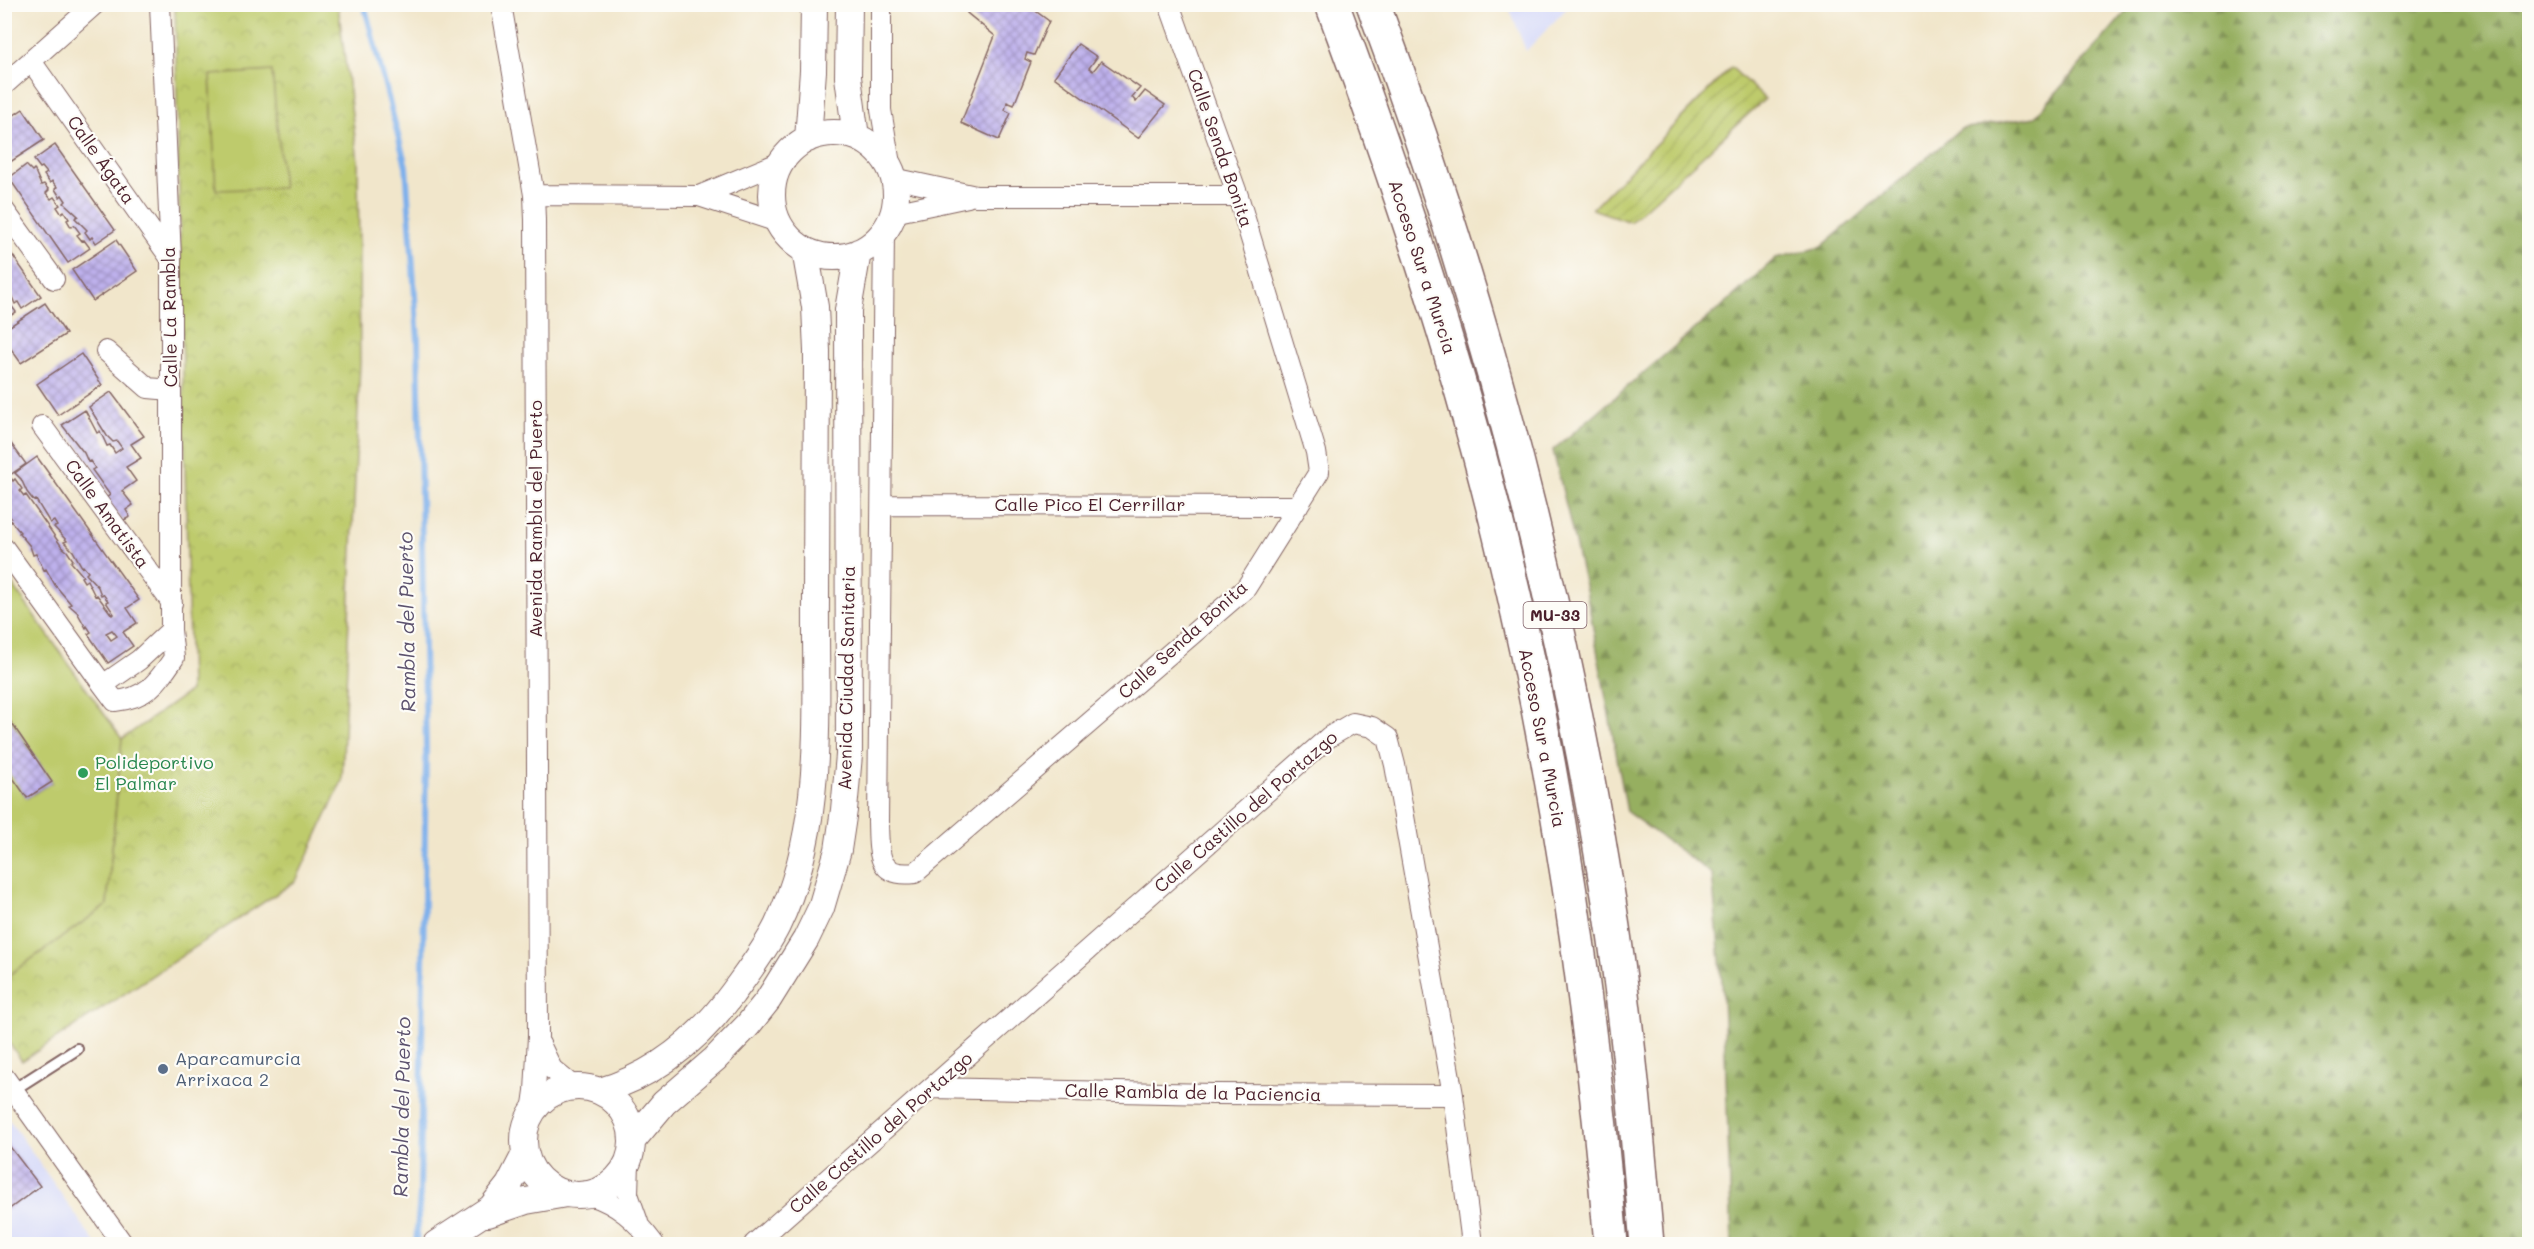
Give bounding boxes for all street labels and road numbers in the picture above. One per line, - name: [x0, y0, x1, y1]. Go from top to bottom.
- street label: Calle Senda Bonita: [1183, 65, 1259, 230]
- street label: Calle Ágata: [62, 110, 141, 209]
- street label: Acceso Sur a Murcia: [1383, 176, 1463, 357]
- street label: Calle La Rambla: [156, 246, 182, 388]
- street label: Avenida Rambla del Puerto: [523, 400, 547, 638]
- street label: Calle Amatista: [60, 454, 156, 573]
- street label: Calle Pico El Cerrillar: [995, 492, 1185, 516]
- street label: Avenida Ciudad Sanitaria: [832, 565, 860, 791]
- street label: Calle Senda Bonita: [1113, 575, 1252, 704]
- road number: MU-33: [1524, 602, 1586, 628]
- street label: Acceso Sur a Murcia: [1514, 646, 1572, 830]
- street label: Calle Castillo del Portazgo: [1149, 725, 1342, 898]
- street label: Calle Castillo del Portazgo: [784, 1046, 977, 1219]
- street label: Calle Rambla de la Paciencia: [1065, 1078, 1322, 1106]

